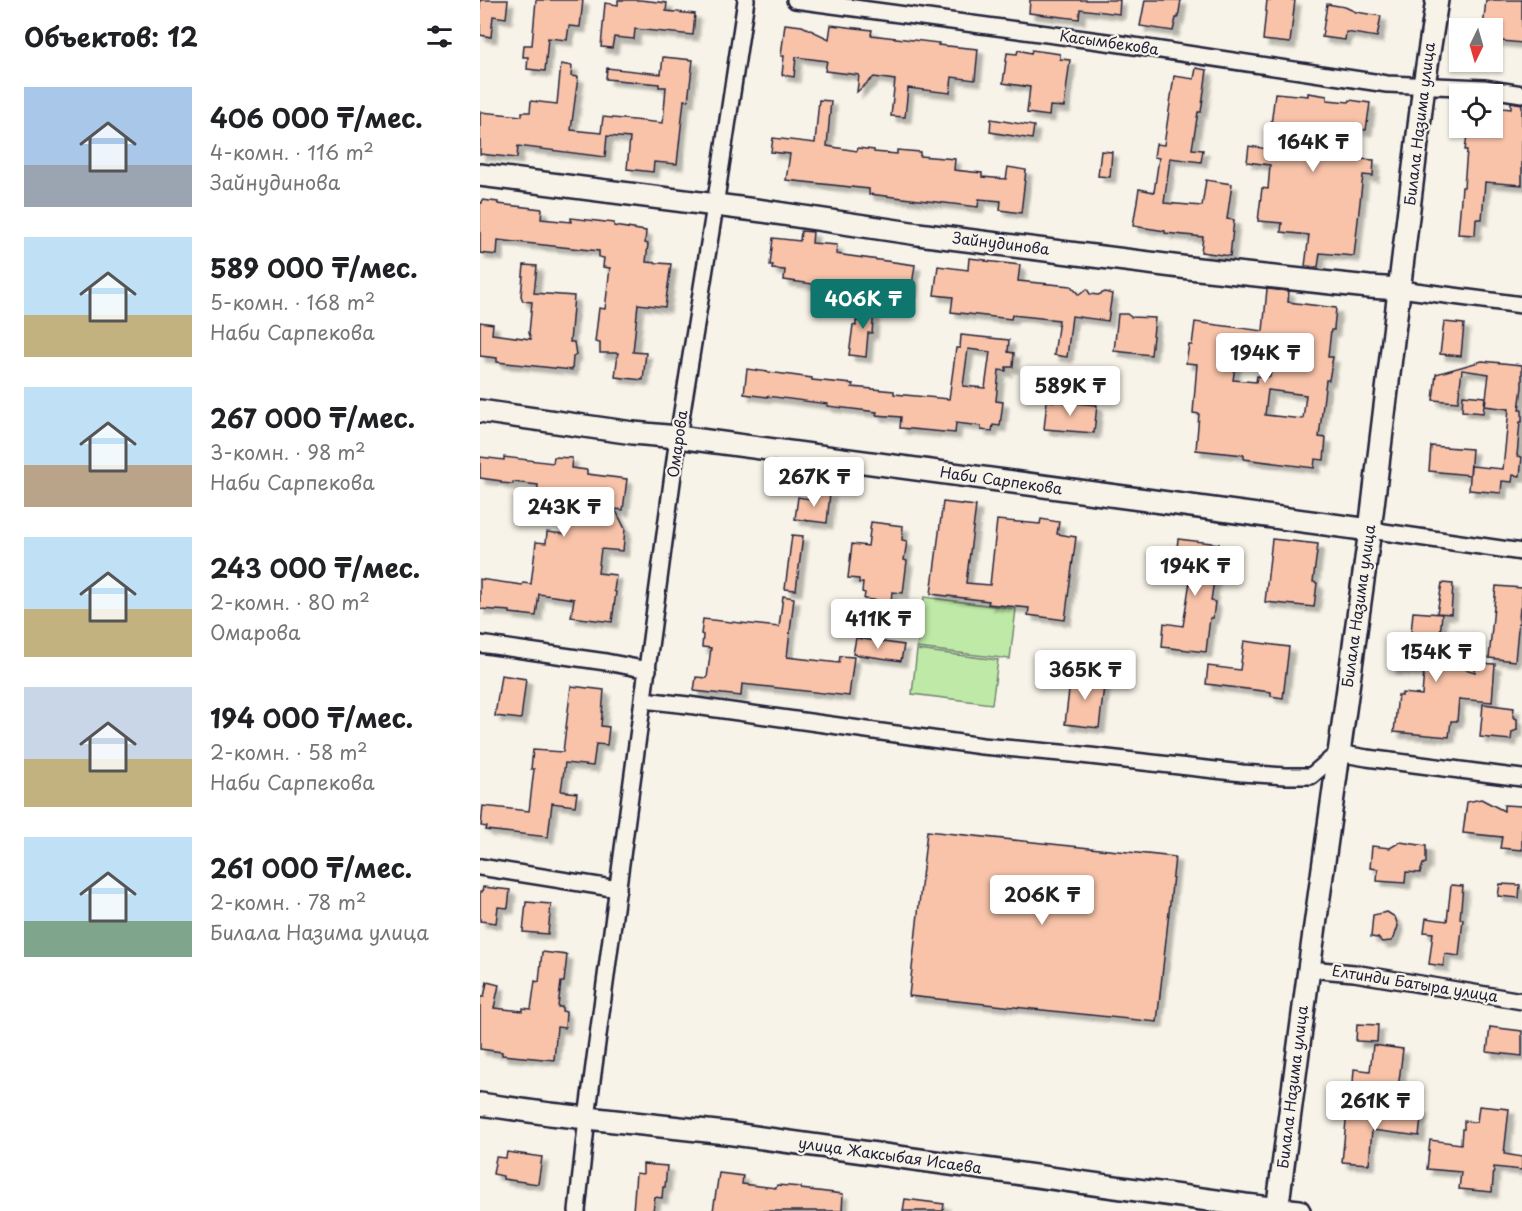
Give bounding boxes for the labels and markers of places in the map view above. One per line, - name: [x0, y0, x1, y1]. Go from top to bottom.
- pin: 164K ₸: [1264, 122, 1362, 173]
- pin: 406K ₸: [814, 279, 912, 330]
- pin: 194K ₸: [1216, 333, 1314, 384]
- pin: 589K ₸: [1021, 366, 1119, 417]
- pin: 267K ₸: [765, 457, 863, 508]
- pin: 243K ₸: [515, 487, 613, 538]
- pin: 194K ₸: [1146, 546, 1244, 597]
- pin: 411K ₸: [829, 599, 927, 650]
- pin: 154K ₸: [1387, 632, 1485, 683]
- pin: 365K ₸: [1036, 650, 1134, 701]
- pin: 206K ₸: [993, 875, 1091, 926]
- pin: 261K ₸: [1326, 1081, 1424, 1132]

